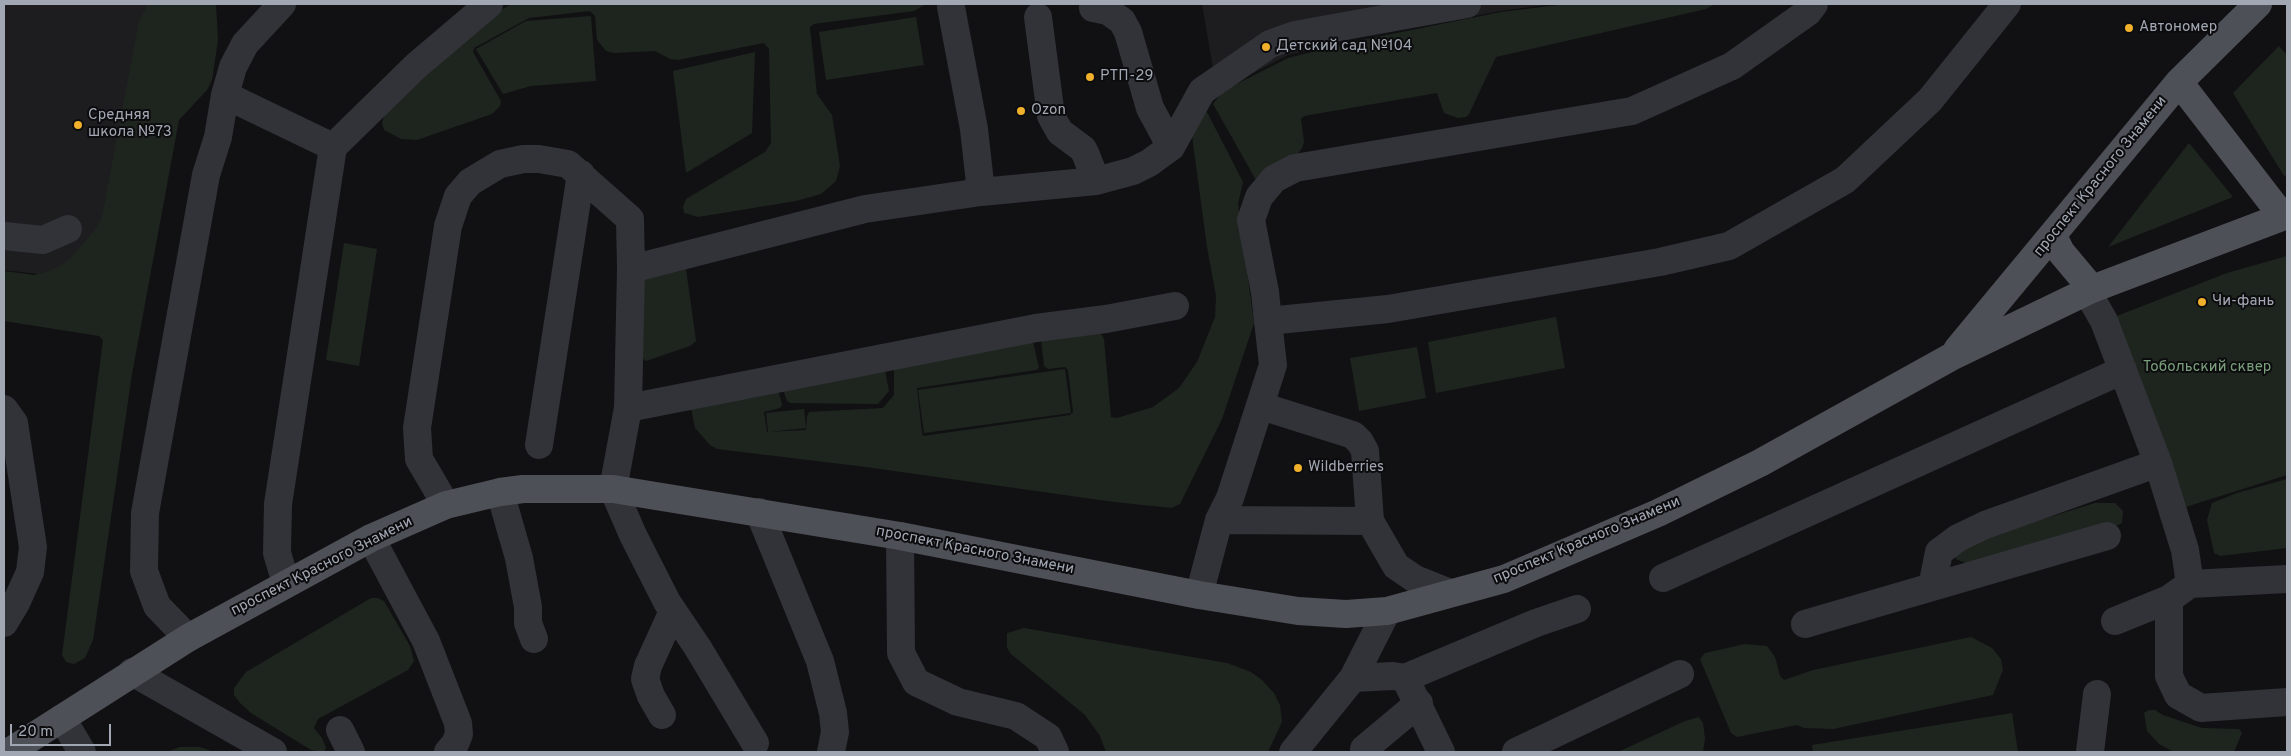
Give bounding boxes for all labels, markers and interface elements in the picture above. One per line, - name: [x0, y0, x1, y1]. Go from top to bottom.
- place label: Автономер: [2139, 19, 2217, 37]
- marker: Автономер: [2123, 22, 2135, 34]
- place label: Детский сад №104: [1276, 38, 1412, 56]
- marker: Детский сад №104: [1260, 41, 1272, 53]
- place label: РТП-29: [1100, 68, 1153, 86]
- marker: РТП-29: [1084, 71, 1096, 83]
- street label: проспект Красного Знамени: [2031, 93, 2171, 261]
- place label: Ozon: [1031, 102, 1066, 120]
- marker: Ozon: [1015, 105, 1027, 117]
- place label: Средняя школа №73: [88, 107, 172, 142]
- marker: Средняя школа №73: [72, 119, 84, 131]
- place label: Чи-фань: [2212, 293, 2274, 311]
- marker: Чи-фань: [2196, 296, 2208, 308]
- park label: Тобольский сквер: [2143, 359, 2271, 377]
- place label: Wildberries: [1308, 459, 1384, 477]
- marker: Wildberries: [1292, 462, 1304, 474]
- street label: проспект Красного Знамени: [1491, 493, 1683, 589]
- street label: проспект Красного Знамени: [228, 513, 416, 621]
- street label: проспект Красного Знамени: [874, 523, 1076, 579]
- scale bar: [12, 714, 114, 746]
- text: 20 m: [18, 723, 53, 742]

